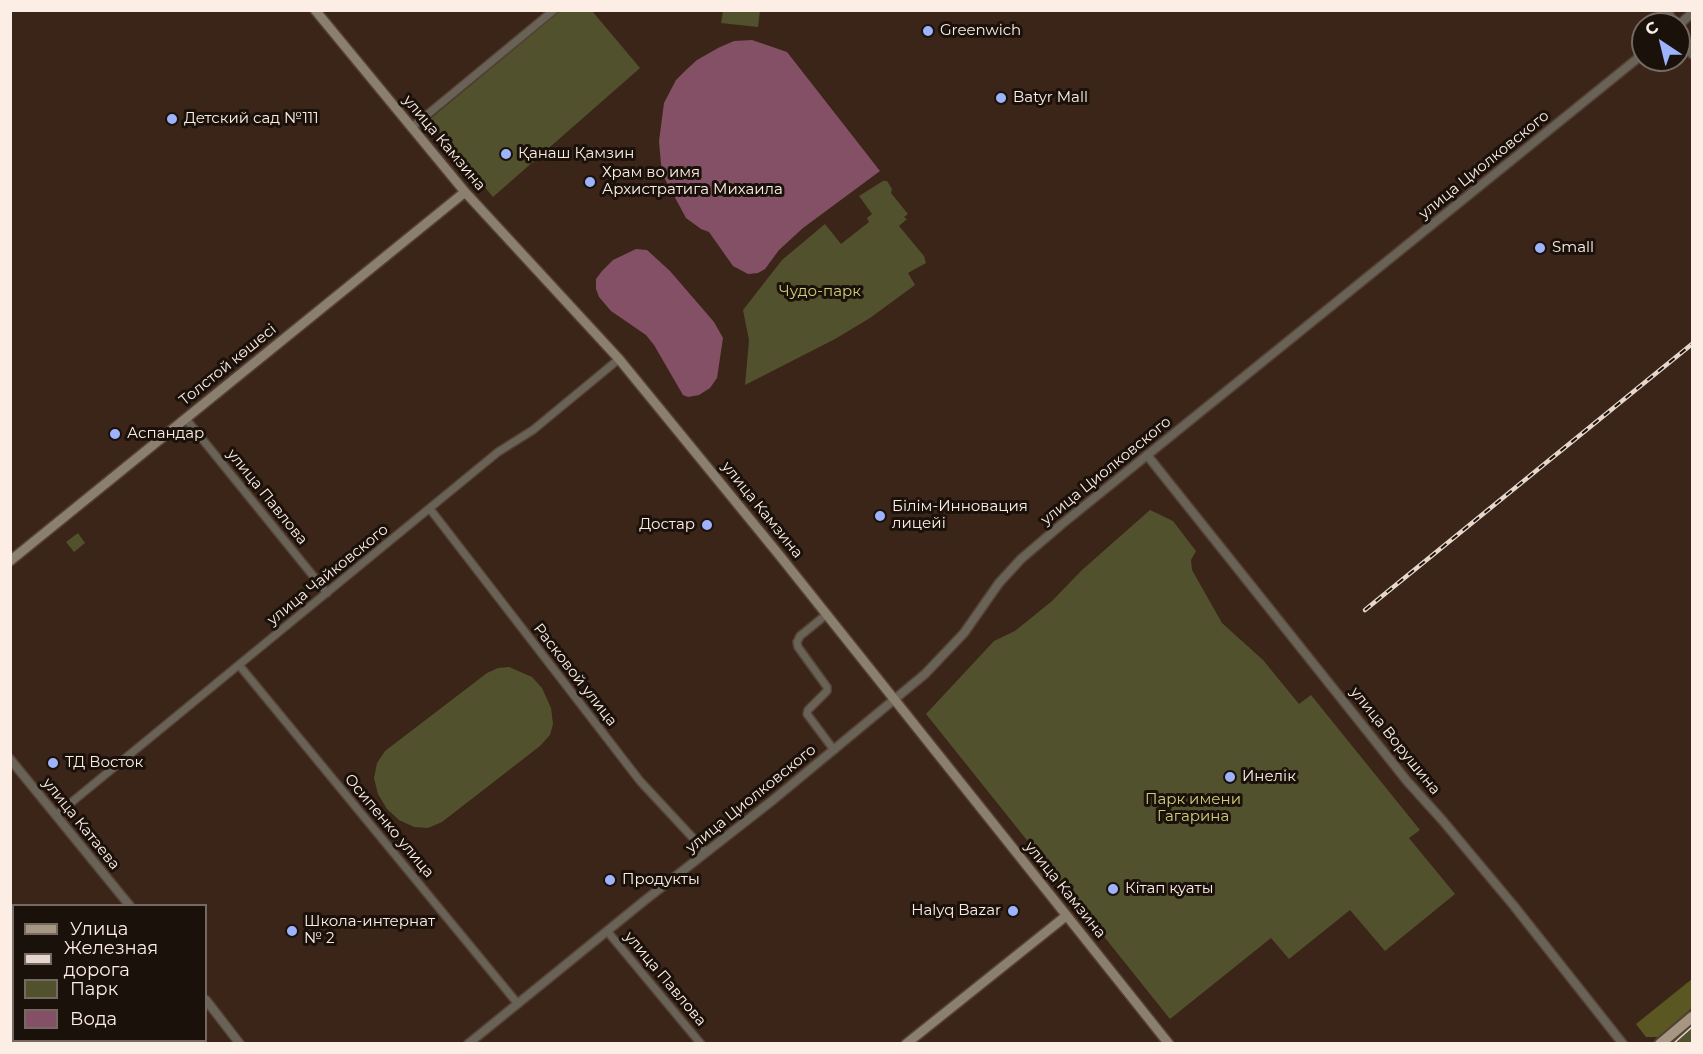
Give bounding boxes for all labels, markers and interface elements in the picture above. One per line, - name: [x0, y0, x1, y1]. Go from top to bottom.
- north arrow: [1631, 12, 1691, 72]
- text: С: [1641, 17, 1662, 40]
- place label: Greenwich: [940, 22, 1021, 40]
- marker: Greenwich: [921, 24, 935, 38]
- place label: Batyr Mall: [1013, 89, 1088, 107]
- marker: Batyr Mall: [994, 91, 1008, 105]
- street label: улица Камзина: [399, 92, 489, 194]
- street label: улица Циолковского: [1415, 107, 1553, 223]
- place label: Детский сад №111: [184, 110, 319, 128]
- marker: Детский сад №111: [165, 112, 179, 126]
- place label: Қанаш Қамзин: [518, 145, 634, 163]
- marker: Қанаш Қамзин: [499, 147, 513, 161]
- place label: Храм во имя Архистратига Михаила: [602, 164, 783, 199]
- marker: Храм во имя Архистратига Михаила: [583, 175, 597, 189]
- place label: Small: [1552, 239, 1594, 257]
- marker: Small: [1533, 241, 1547, 255]
- park label: Чудо-парк: [779, 283, 861, 301]
- street label: Толстой көшесі: [176, 320, 280, 410]
- street label: улица Циолковского: [1037, 413, 1175, 529]
- place label: Аспандар: [127, 425, 204, 443]
- marker: Аспандар: [108, 427, 122, 441]
- street label: улица Павлова: [223, 446, 311, 548]
- street label: улица Камзина: [718, 458, 806, 562]
- place label: Білім-Инновация лицейі: [892, 498, 1028, 533]
- marker: Білім-Инновация лицейі: [873, 509, 887, 523]
- place label: Достар: [639, 516, 695, 534]
- marker: Достар: [700, 518, 714, 532]
- street label: улица Чайковского: [264, 521, 392, 629]
- street label: Расковой улица: [529, 620, 621, 730]
- street label: улица Ворушина: [1346, 684, 1444, 798]
- street label: улица Циолковского: [682, 741, 820, 857]
- place label: ТД Восток: [65, 754, 143, 772]
- marker: ТД Восток: [46, 756, 60, 770]
- place label: Инелік: [1242, 768, 1296, 786]
- marker: Инелік: [1223, 770, 1237, 784]
- street label: Осипенко улица: [340, 771, 438, 881]
- street label: улица Катаева: [39, 775, 123, 873]
- park label: Парк имени Гагарина: [1145, 791, 1241, 826]
- street label: улица Камзина: [1021, 838, 1109, 942]
- place label: Продукты: [622, 871, 700, 889]
- marker: Продукты: [603, 873, 617, 887]
- place label: Кітап қуаты: [1125, 880, 1213, 898]
- marker: Кітап қуаты: [1106, 882, 1120, 896]
- place label: Halyq Bazar: [911, 902, 1001, 920]
- legend: [12, 904, 207, 1042]
- marker: Halyq Bazar: [1006, 904, 1020, 918]
- place label: Школа-интернат № 2: [304, 913, 435, 948]
- text: Улица: [70, 918, 128, 940]
- marker: Школа-интернат № 2: [285, 924, 299, 938]
- street label: улица Павлова: [620, 928, 710, 1030]
- text: Железная дорога: [64, 937, 158, 981]
- text: Парк: [70, 978, 118, 1000]
- text: Вода: [70, 1008, 117, 1030]

